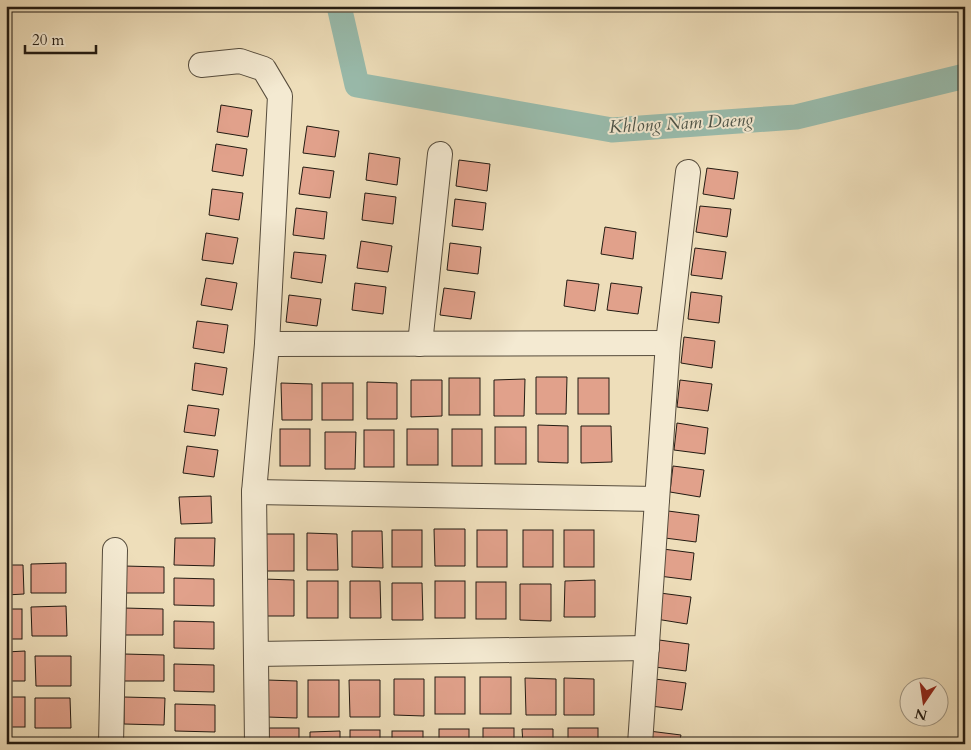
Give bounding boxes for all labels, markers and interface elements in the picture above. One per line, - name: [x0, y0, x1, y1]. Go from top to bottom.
- scale bar: [25, 22, 96, 54]
- text: 20 m: [32, 30, 64, 50]
- water label: Khlong Nam Daeng: [608, 107, 754, 140]
- north arrow: [898, 678, 948, 728]
- text: N: [913, 704, 929, 725]

